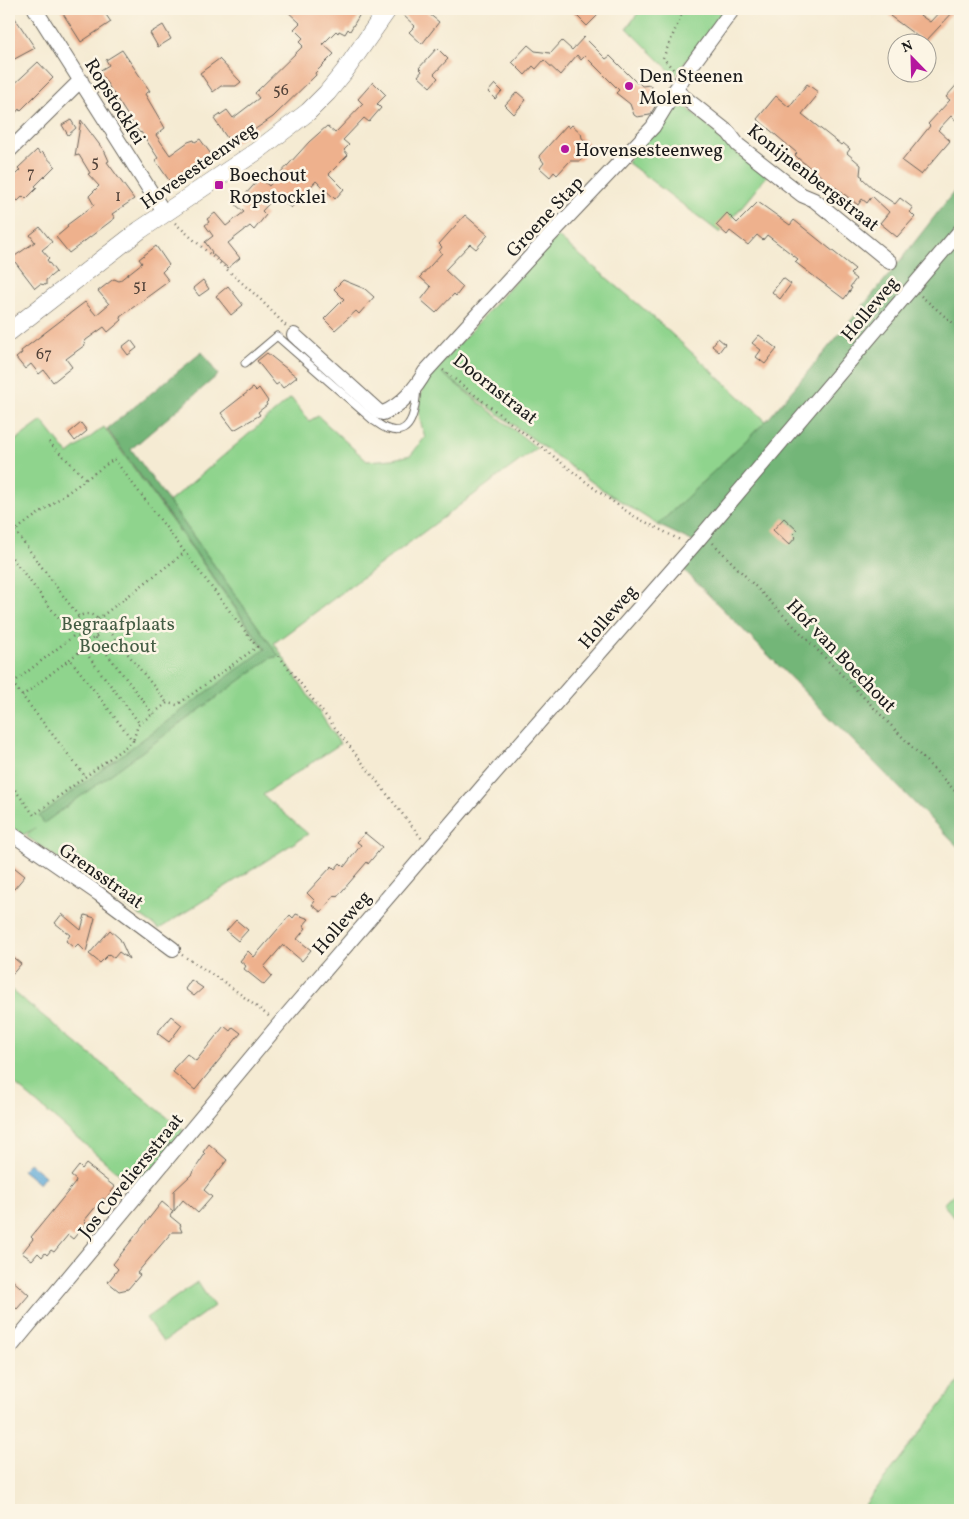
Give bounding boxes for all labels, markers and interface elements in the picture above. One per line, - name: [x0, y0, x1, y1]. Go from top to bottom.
- north arrow: [886, 32, 936, 82]
- text: N: [899, 37, 916, 58]
- street label: Ropstocklei: [78, 54, 151, 150]
- place label: Den Steenen Molen: [639, 64, 744, 112]
- house number: 56: [273, 80, 289, 102]
- marker: Den Steenen Molen: [623, 80, 635, 92]
- street label: Hovesesteenweg: [136, 117, 263, 216]
- street label: Konijnenbergstraat: [741, 119, 885, 239]
- place label: Hovensesteenweg: [575, 138, 723, 164]
- marker: Hovensesteenweg: [559, 143, 571, 155]
- house number: 5: [91, 152, 99, 174]
- house number: 7: [27, 163, 35, 185]
- place label: Boechout Ropstocklei: [229, 163, 326, 211]
- street label: Groene Stap: [501, 171, 590, 264]
- marker: Boechout Ropstocklei: [213, 179, 225, 191]
- house number: 1: [115, 186, 121, 208]
- street label: Holleweg: [836, 271, 905, 347]
- house number: 51: [133, 276, 147, 298]
- house number: 67: [36, 344, 52, 366]
- street label: Doornstraat: [447, 348, 543, 431]
- street label: Holleweg: [573, 579, 644, 655]
- street label: Hof van Boechout: [780, 594, 902, 719]
- park label: Begraafplaats Boechout: [61, 612, 175, 660]
- street label: Grensstraat: [53, 838, 149, 916]
- street label: Holleweg: [307, 885, 378, 961]
- street label: Jos Coveliersstraat: [73, 1108, 190, 1244]

